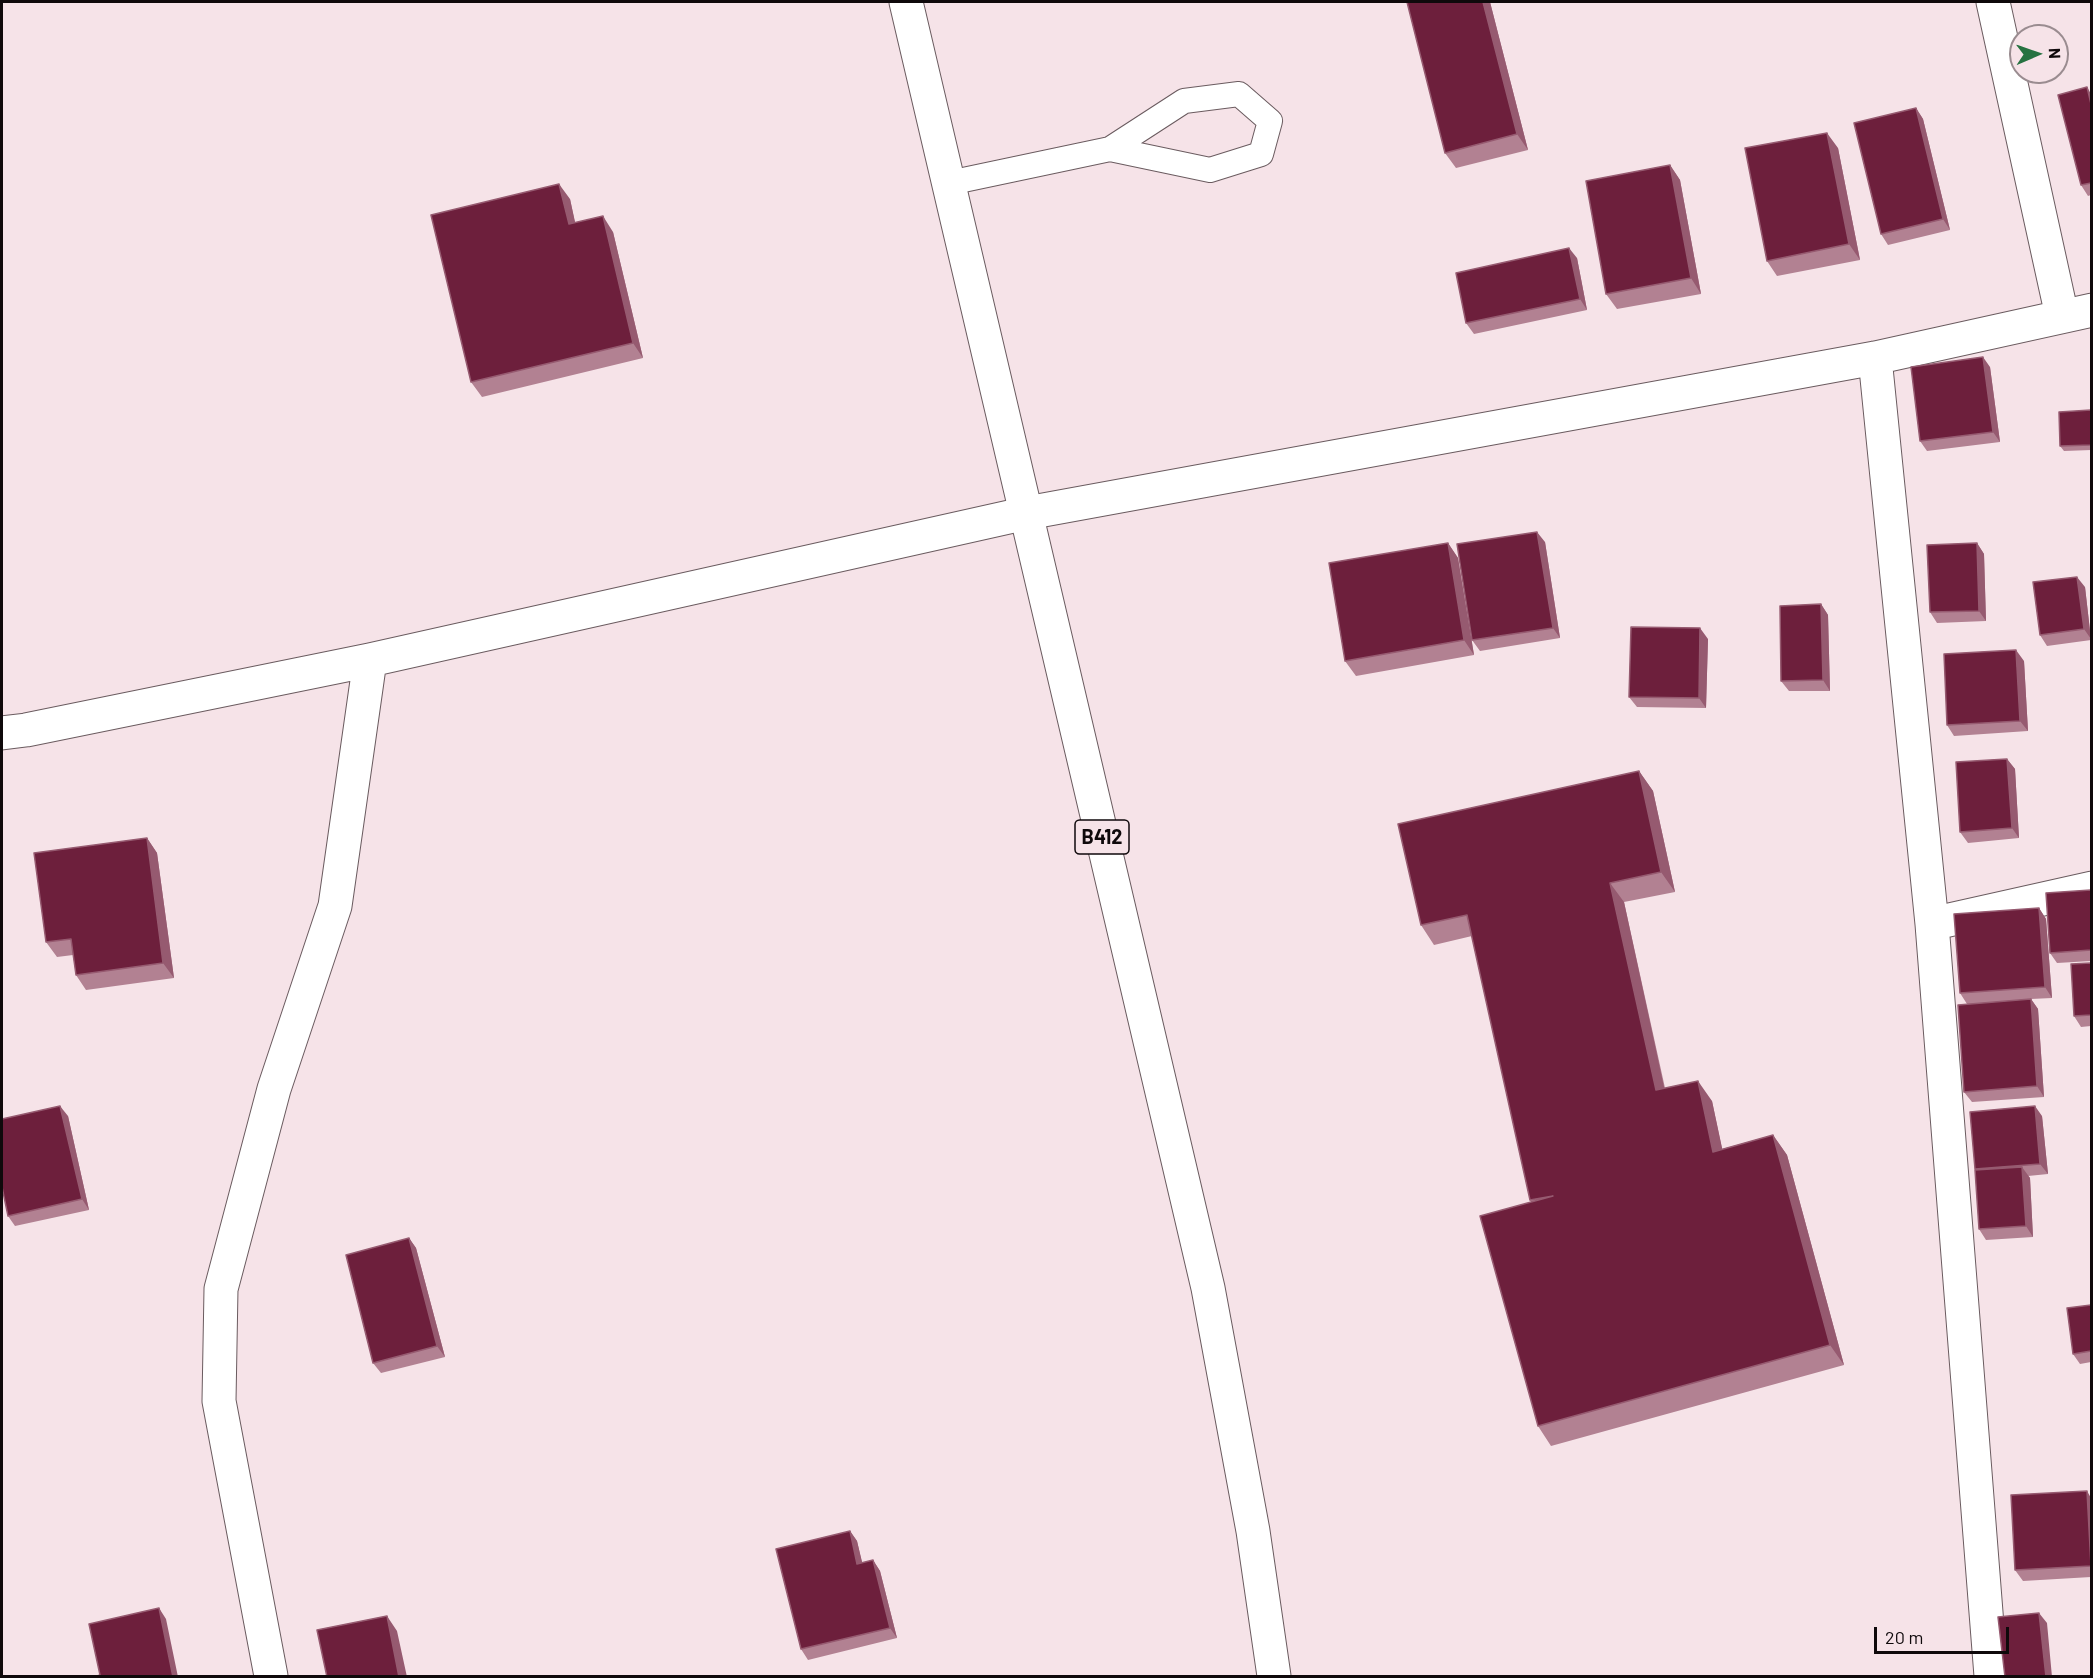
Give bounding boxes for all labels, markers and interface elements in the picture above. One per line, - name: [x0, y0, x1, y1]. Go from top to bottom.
- north arrow: [2009, 24, 2069, 84]
- text: N: [2046, 48, 2065, 59]
- road number: B412: [1075, 820, 1129, 854]
- scale bar: [1877, 1615, 2012, 1653]
- text: 20 m: [1885, 1626, 1923, 1648]

